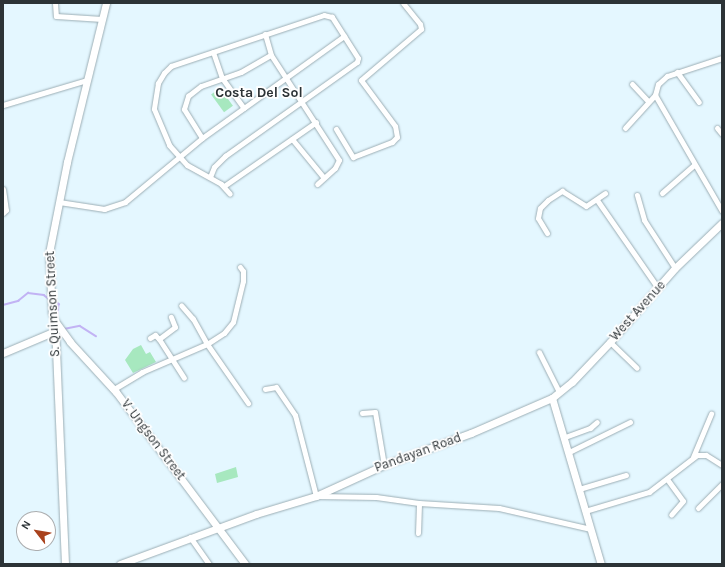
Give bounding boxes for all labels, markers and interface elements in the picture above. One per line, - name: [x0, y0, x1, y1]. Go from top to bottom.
- district label: Costa Del Sol: [215, 85, 303, 101]
- street label: S. Quimson Street: [42, 251, 64, 357]
- street label: West Avenue: [607, 278, 669, 344]
- street label: V. Ungson Street: [118, 397, 188, 483]
- street label: Pandayan Road: [373, 430, 463, 476]
- north arrow: [16, 511, 56, 551]
- text: N: [19, 518, 34, 532]

